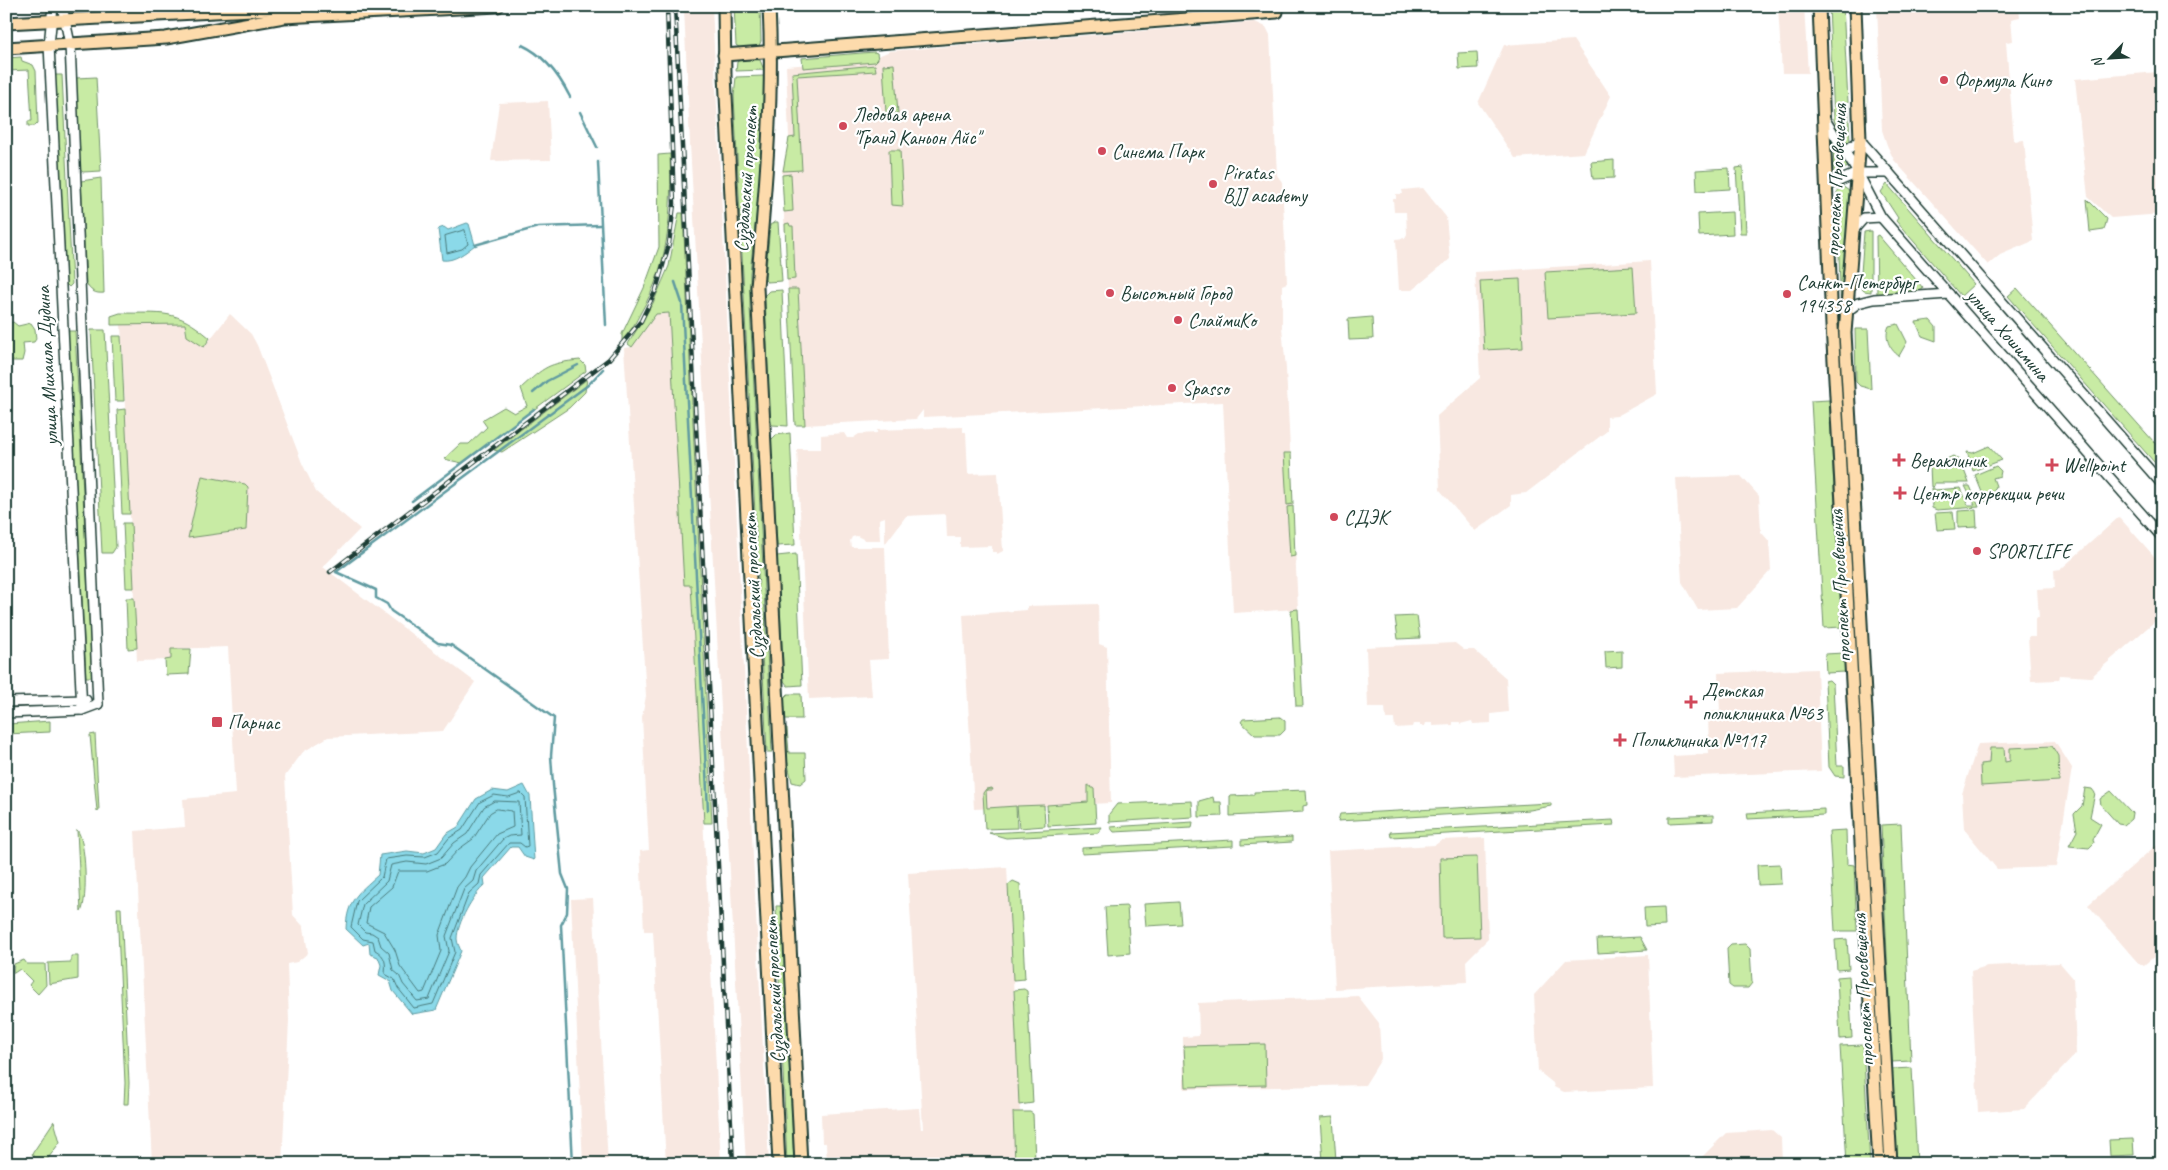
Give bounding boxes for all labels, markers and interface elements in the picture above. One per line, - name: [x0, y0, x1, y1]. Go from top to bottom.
- north arrow: [2086, 32, 2136, 82]
- text: N: [2088, 54, 2108, 71]
- place label: Формула Кино: [1954, 68, 2053, 93]
- marker: Формула Кино: [1938, 74, 1950, 86]
- place label: Ледовая арена "Гранд Каньон Айс": [853, 102, 985, 150]
- street label: проспект Просвещения: [1820, 102, 1853, 257]
- street label: Суздальский проспект: [728, 104, 765, 253]
- marker: Ледовая арена "Гранд Каньон Айс": [837, 120, 849, 132]
- place label: Синема Парк: [1112, 139, 1205, 164]
- marker: Синема Парк: [1096, 145, 1108, 157]
- place label: Piratas BJJ academy: [1223, 160, 1309, 208]
- marker: Piratas BJJ academy: [1207, 178, 1219, 190]
- place label: Санкт-Петербург 194358: [1797, 270, 1920, 318]
- place label: Высотный Город: [1120, 281, 1233, 306]
- street label: улица Хошимина: [1960, 283, 2056, 387]
- street label: улица Михаила Дудина: [30, 284, 64, 447]
- marker: Высотный Город: [1104, 287, 1116, 299]
- marker: Санкт-Петербург 194358: [1781, 288, 1793, 300]
- place label: СлаймиКо: [1188, 308, 1258, 333]
- marker: СлаймиКо: [1172, 314, 1184, 326]
- place label: Spasso: [1182, 376, 1231, 401]
- marker: Spasso: [1166, 382, 1178, 394]
- place label: Вераклиник: [1910, 448, 1988, 473]
- marker: Вераклиник: [1892, 453, 1906, 467]
- place label: Wellpoint: [2063, 453, 2127, 478]
- marker: Wellpoint: [2045, 458, 2059, 472]
- place label: Центр коррекции речи: [1911, 481, 2065, 506]
- marker: Центр коррекции речи: [1893, 486, 1907, 500]
- place label: СДЭК: [1344, 505, 1392, 530]
- street label: проспект Просвещения: [1823, 508, 1856, 663]
- street label: Суздальский проспект: [737, 511, 770, 660]
- marker: СДЭК: [1328, 511, 1340, 523]
- place label: SPORTLIFE: [1987, 539, 2074, 564]
- marker: SPORTLIFE: [1971, 545, 1983, 557]
- place label: Детская поликлиника №63: [1702, 678, 1825, 726]
- marker: Детская поликлиника №63: [1684, 695, 1698, 709]
- place label: Парнас: [228, 710, 280, 735]
- marker: Парнас: [210, 715, 224, 729]
- place label: Поликлиника №117: [1631, 728, 1767, 753]
- marker: Поликлиника №117: [1613, 733, 1627, 747]
- street label: проспект Просвещения: [1846, 912, 1879, 1067]
- street label: Суздальский проспект: [758, 915, 791, 1064]

